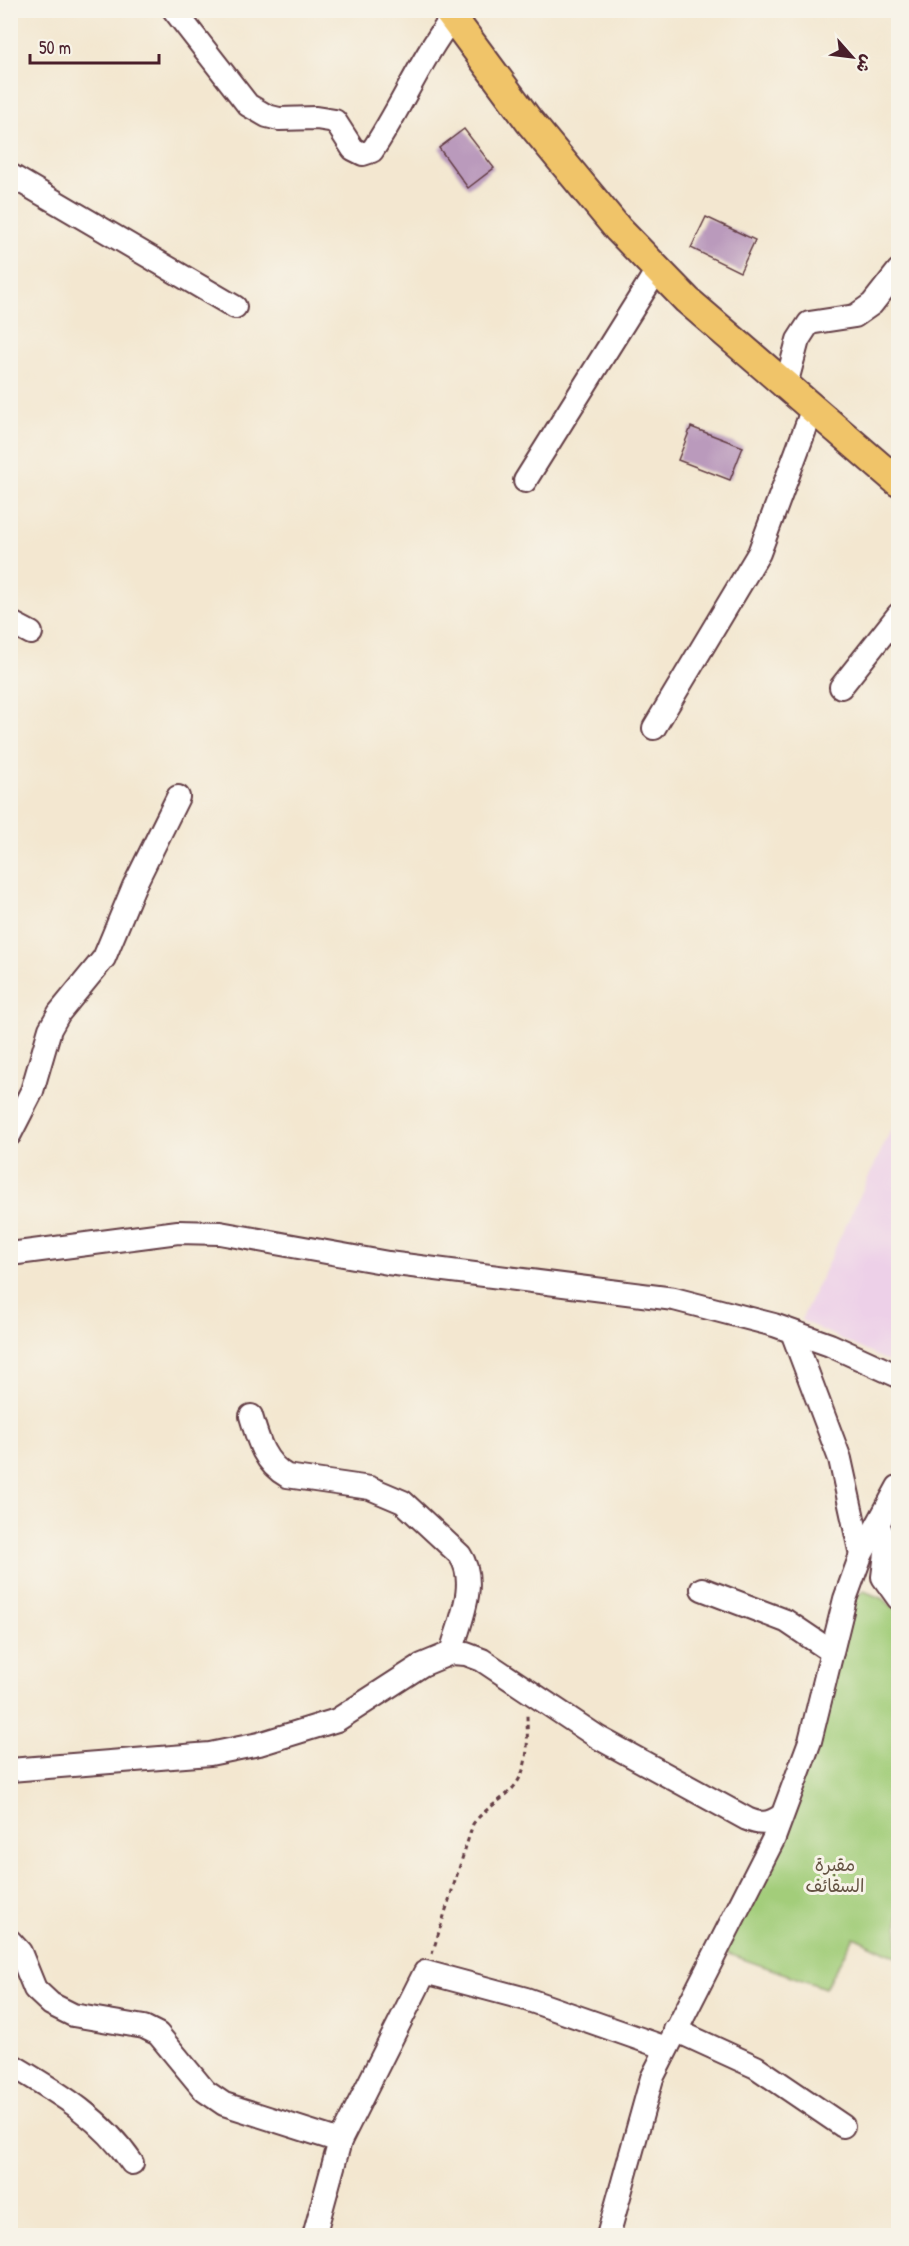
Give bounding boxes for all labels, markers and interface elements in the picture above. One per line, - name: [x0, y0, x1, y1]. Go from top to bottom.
- scale bar: [30, 27, 159, 65]
- north arrow: [822, 27, 882, 87]
- text: 50 m: [39, 35, 71, 60]
- text: ش: [851, 51, 879, 77]
- park label: مقبرة السقائف: [806, 1852, 864, 1898]

